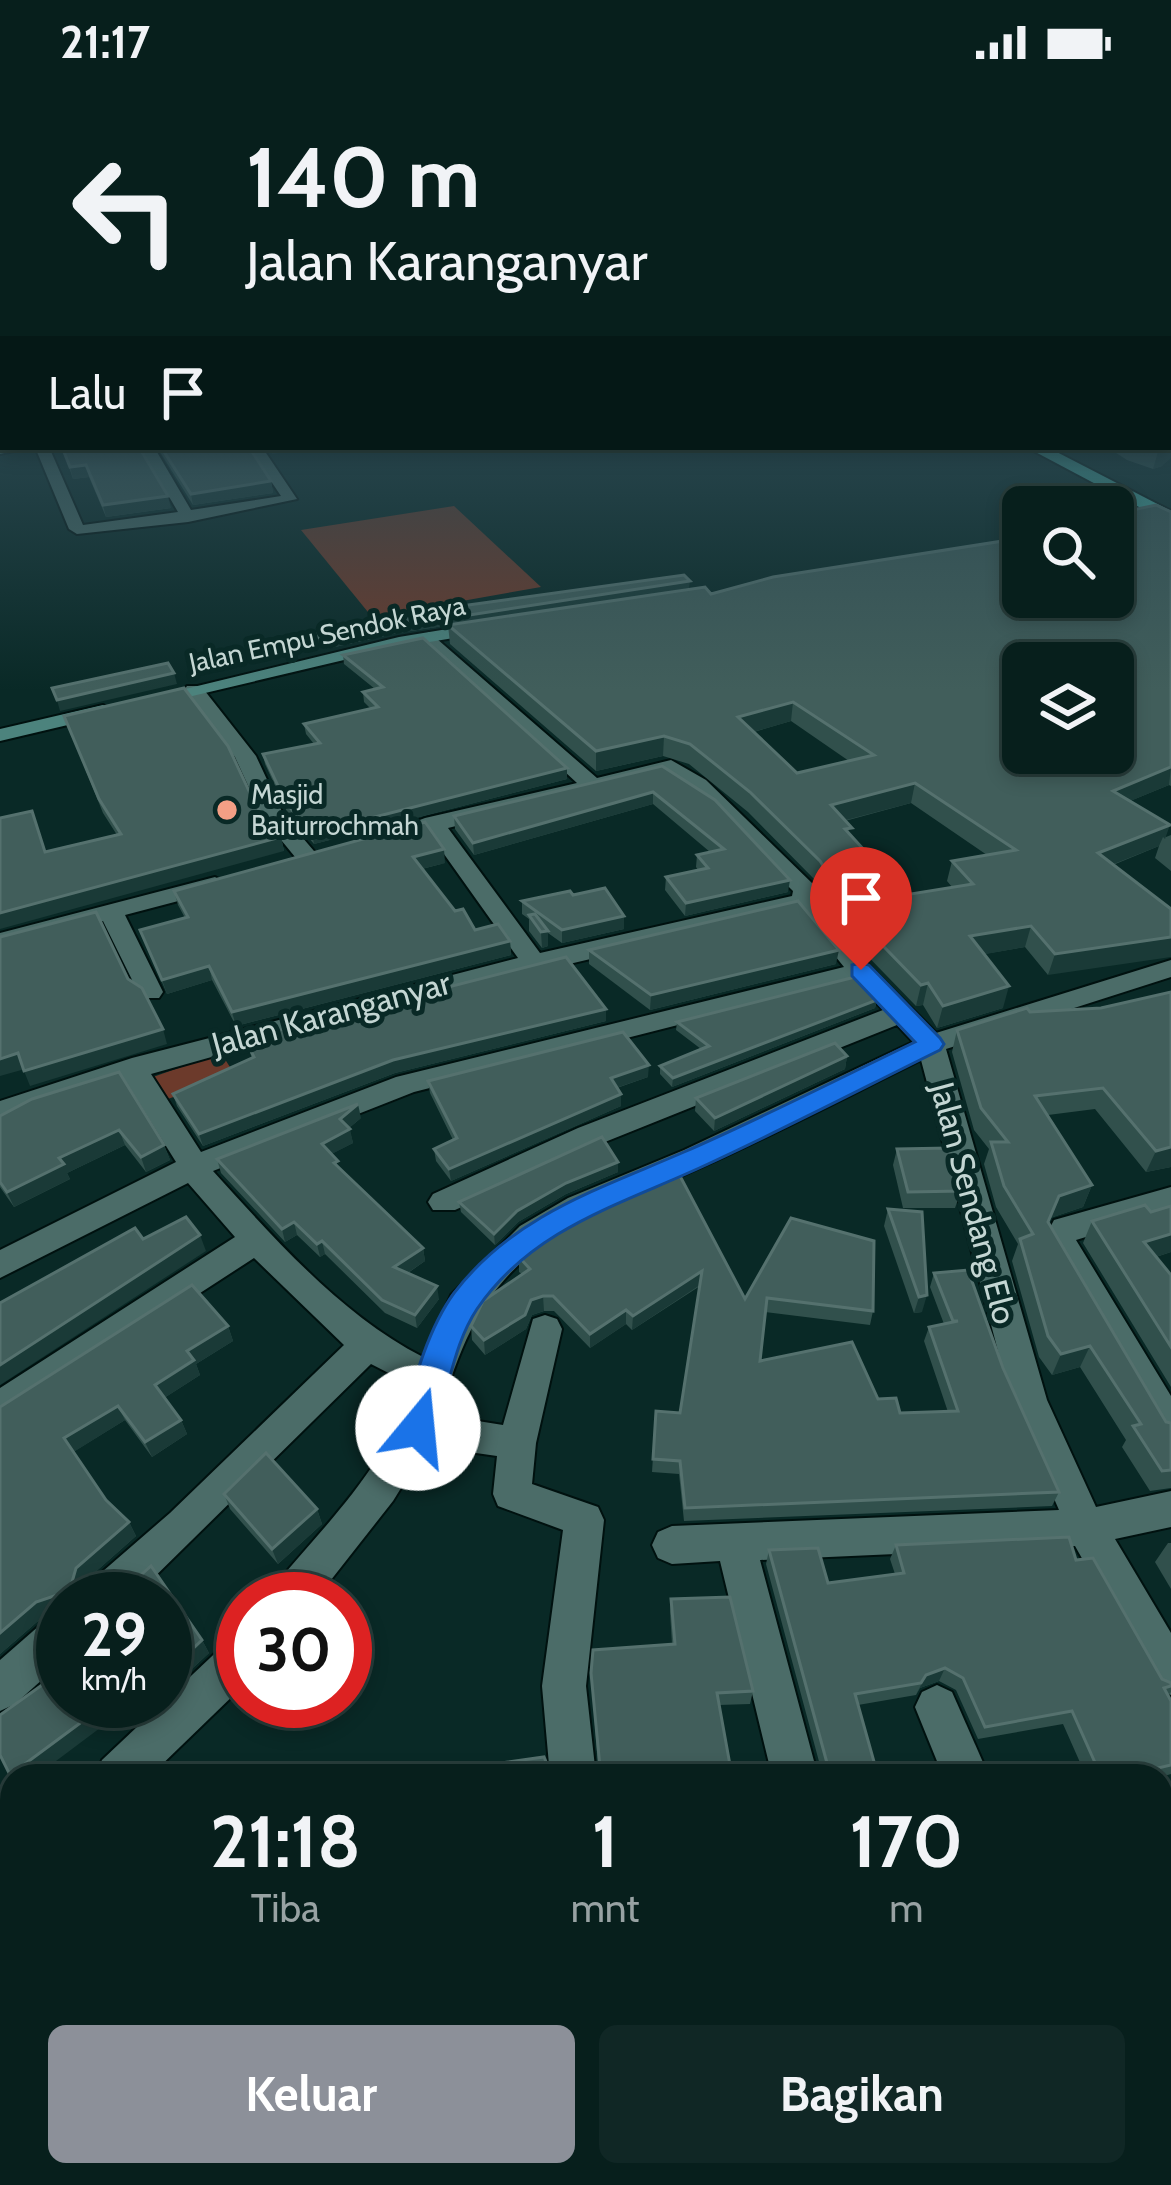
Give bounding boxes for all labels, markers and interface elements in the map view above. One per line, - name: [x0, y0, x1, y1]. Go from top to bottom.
- text: 21:17: [60, 15, 150, 69]
- text: 140 m: [246, 126, 480, 228]
- icon: left: [48, 132, 204, 288]
- text: Jalan Karanganyar: [246, 228, 648, 294]
- icon: arrive: [150, 360, 216, 426]
- text: Lalu: [48, 366, 126, 420]
- map controls: [1002, 486, 1134, 774]
- button: search: [1002, 486, 1134, 618]
- street label: Jalan Empu Sendok Raya: [185, 589, 468, 680]
- button: layers: [1002, 642, 1134, 774]
- place label: Masjid Baiturrochmah: [251, 778, 419, 842]
- marker: Masjid Baiturrochmah: [214, 797, 240, 823]
- pin: [810, 847, 912, 970]
- icon: arrive: [828, 865, 894, 931]
- street label: Jalan Karanganyar: [206, 962, 455, 1064]
- street label: Jalan Sendang Elo: [922, 1077, 1025, 1328]
- position arrow: [355, 1365, 481, 1491]
- speed limit sign: 30: [216, 1572, 372, 1728]
- text: 29: [81, 1598, 147, 1671]
- text: km/h: [81, 1661, 147, 1698]
- text: 21:18: [210, 1798, 361, 1885]
- text: 1: [592, 1798, 618, 1885]
- text: 170: [850, 1798, 963, 1885]
- text: Tiba: [251, 1884, 320, 1932]
- text: mnt: [571, 1884, 640, 1932]
- text: m: [889, 1884, 923, 1932]
- button: Keluar: [48, 2025, 575, 2163]
- button: Bagikan: [599, 2025, 1125, 2163]

